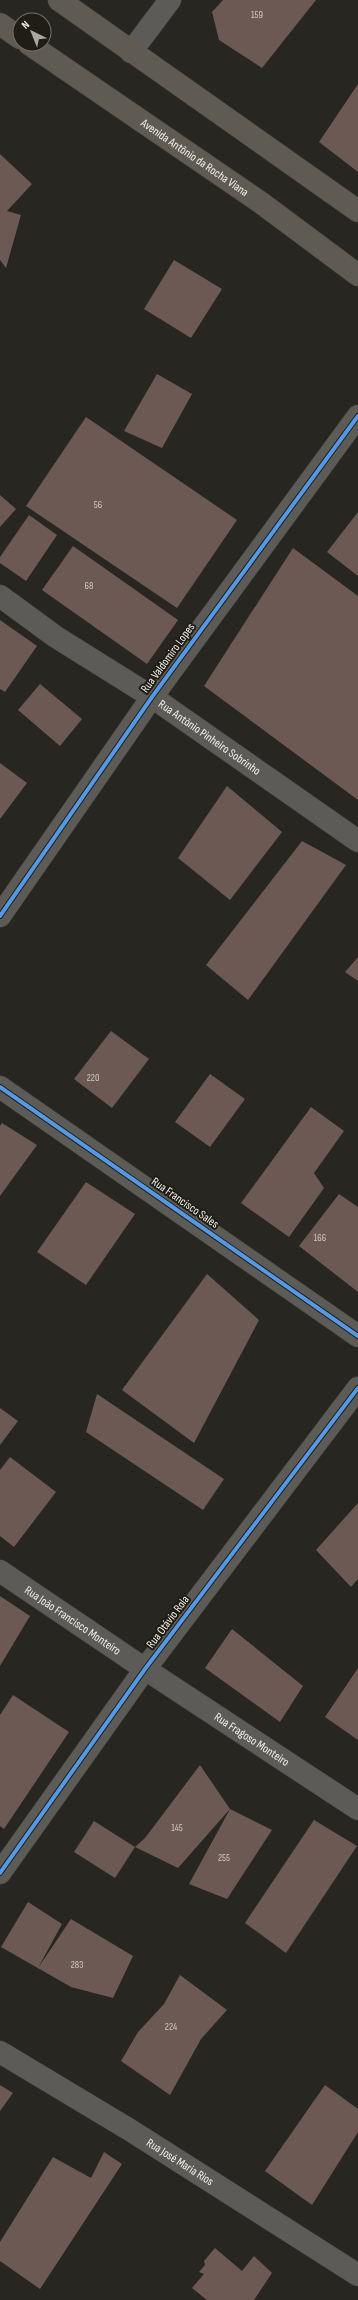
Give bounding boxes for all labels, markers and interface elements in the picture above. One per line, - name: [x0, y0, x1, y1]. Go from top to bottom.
- house number: 159: [251, 9, 263, 21]
- north arrow: [12, 12, 52, 52]
- text: N: [19, 18, 32, 32]
- street label: Avenida Antônio da Rocha Viana: [137, 115, 252, 200]
- house number: 56: [94, 499, 102, 511]
- house number: 68: [85, 580, 93, 592]
- street label: Rua Valdomiro Lopes: [138, 620, 198, 696]
- street label: Rua Antônio Pinheiro Sobrinho: [156, 696, 264, 778]
- house number: 220: [87, 1072, 99, 1084]
- street label: Rua Francisco Sales: [148, 1174, 222, 1232]
- house number: 166: [314, 1232, 326, 1244]
- street label: Rua João Francisco Monteiro: [22, 1582, 124, 1658]
- street label: Rua Otávio Rola: [143, 1592, 193, 1651]
- street label: Rua Fragoso Monteiro: [212, 1709, 292, 1769]
- house number: 145: [171, 1822, 183, 1834]
- house number: 255: [218, 1852, 230, 1864]
- house number: 283: [71, 1959, 83, 1971]
- house number: 224: [165, 2021, 177, 2033]
- street label: Rua José Maria Rios: [144, 2135, 217, 2189]

